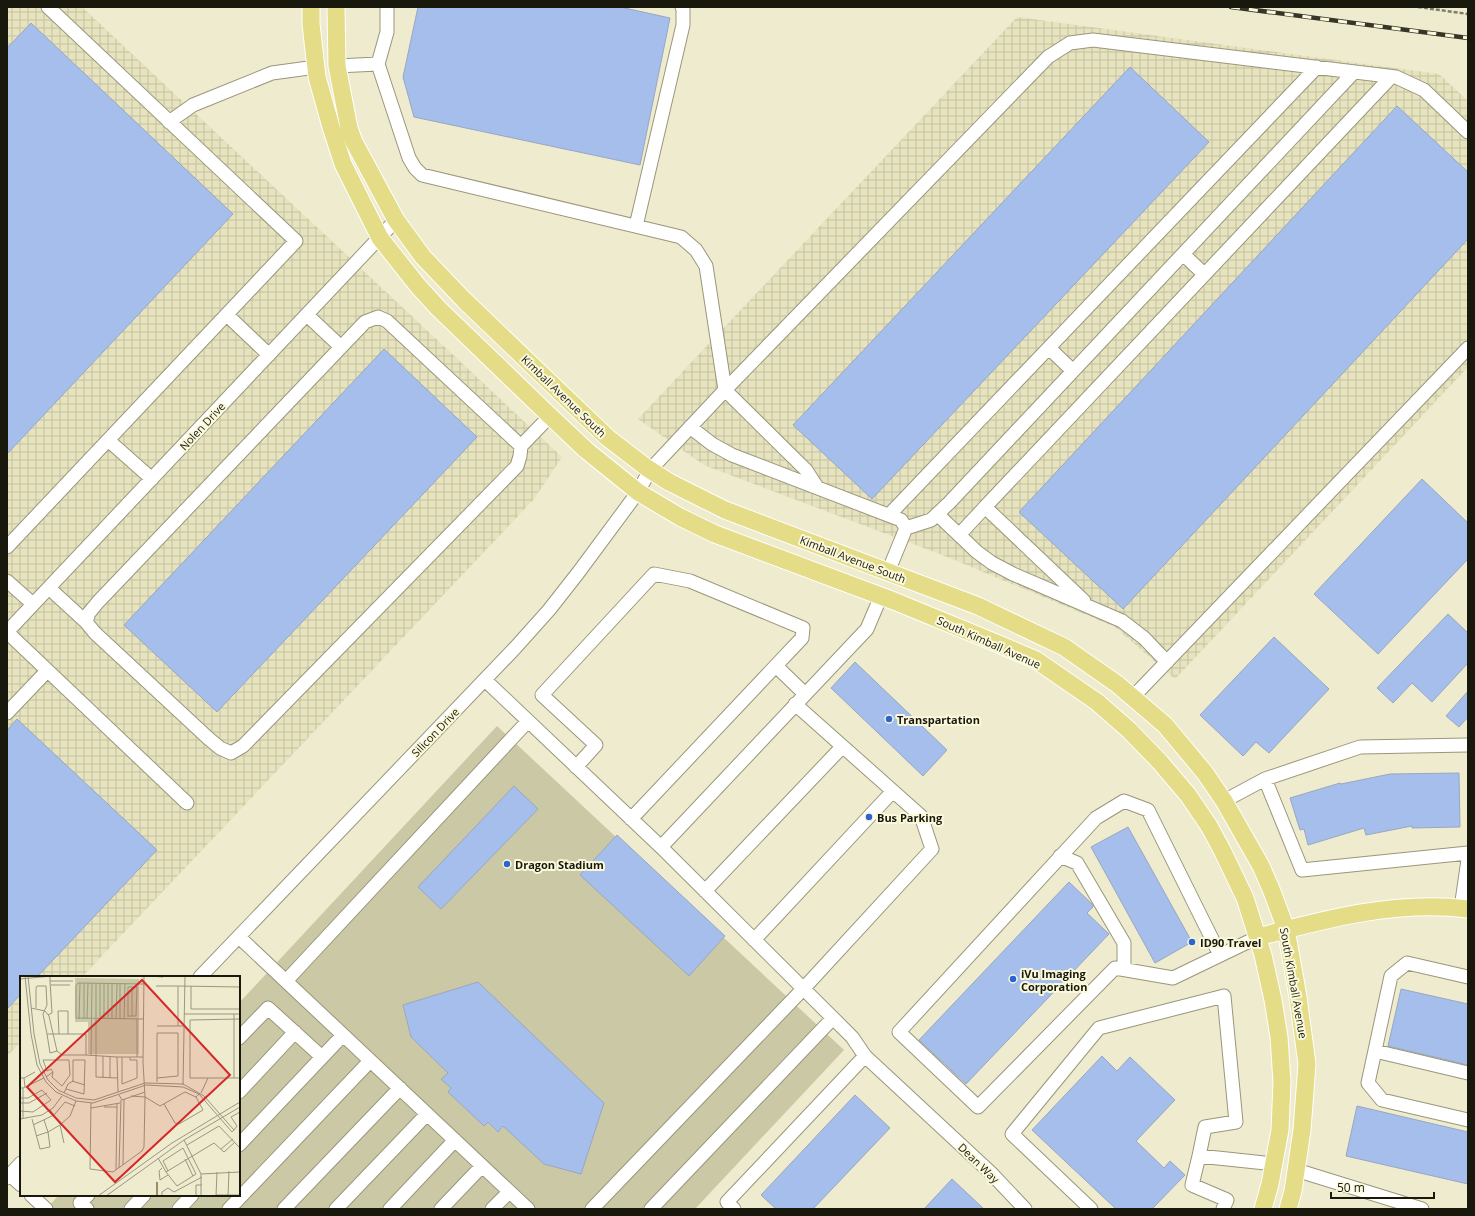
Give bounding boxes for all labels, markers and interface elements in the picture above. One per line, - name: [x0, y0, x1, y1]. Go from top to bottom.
- street label: Kimball Avenue South: [518, 352, 610, 440]
- street label: Nolen Drive: [176, 399, 228, 453]
- street label: Kimball Avenue South: [798, 532, 908, 586]
- street label: South Kimball Avenue: [935, 612, 1043, 672]
- street label: Silicon Drive: [408, 704, 462, 760]
- place label: Transpartation: [897, 712, 980, 727]
- marker: Transpartation: [884, 714, 894, 724]
- place label: Bus Parking: [877, 810, 943, 825]
- marker: Bus Parking: [864, 812, 874, 822]
- place label: Dragon Stadium: [515, 857, 604, 872]
- marker: Dragon Stadium: [502, 859, 512, 869]
- street label: South Kimball Avenue: [1277, 926, 1311, 1040]
- place label: ID90 Travel: [1200, 935, 1261, 950]
- marker: ID90 Travel: [1187, 937, 1197, 947]
- place label: iVu Imaging Corporation: [1021, 966, 1087, 994]
- marker: iVu Imaging Corporation: [1008, 974, 1018, 984]
- inset map: [20, 976, 240, 1196]
- street label: Dean Way: [955, 1140, 1003, 1187]
- scale bar: [1331, 1174, 1434, 1200]
- text: 50 m: [1337, 1179, 1365, 1196]

